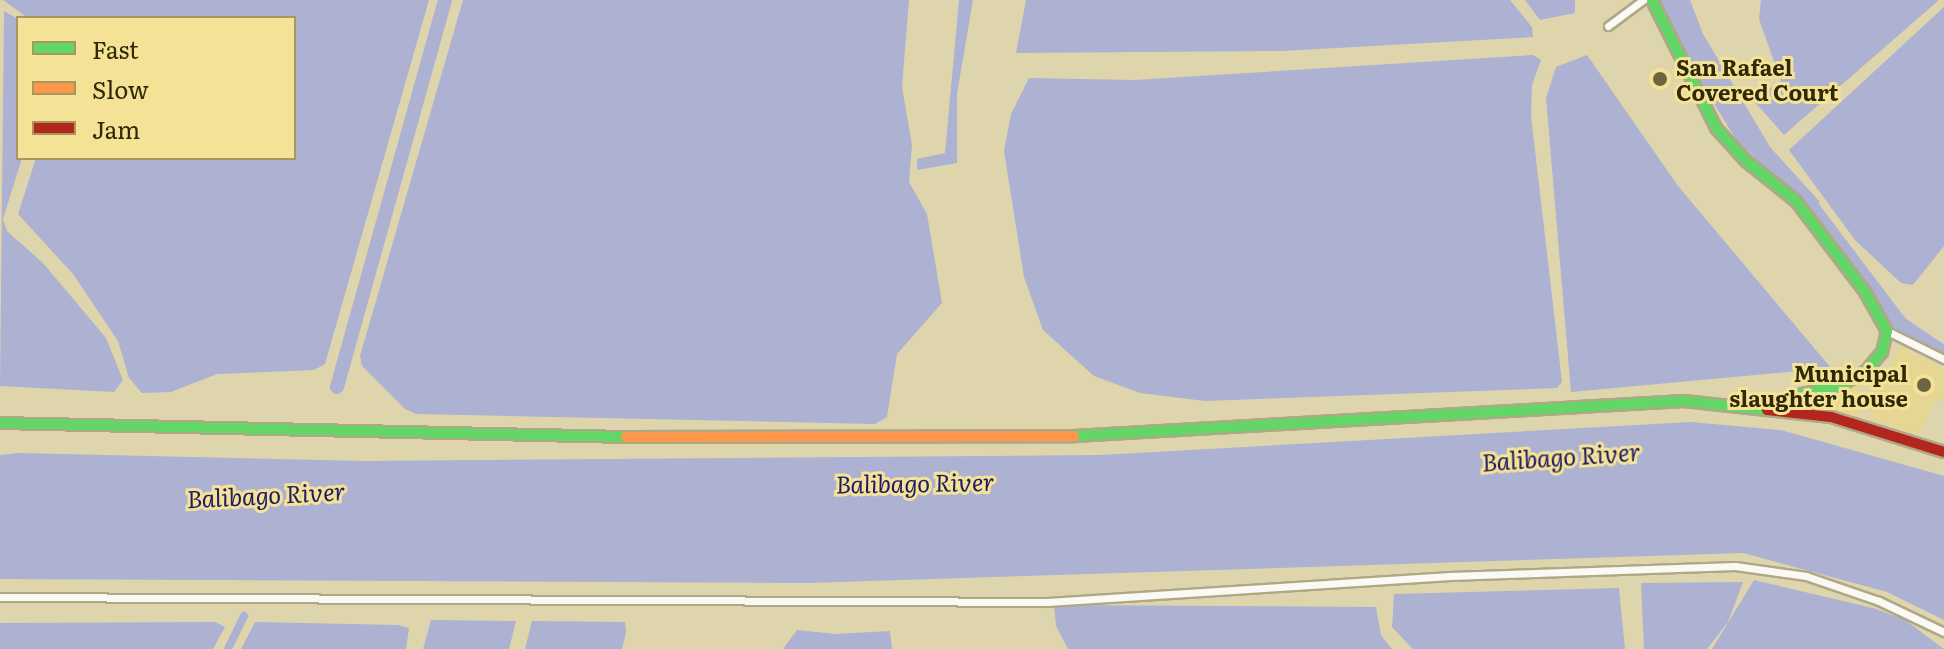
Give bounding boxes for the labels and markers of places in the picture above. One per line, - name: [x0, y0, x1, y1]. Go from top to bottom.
- place label: San Rafael Covered Court: [1676, 53, 1838, 104]
- marker: San Rafael Covered Court: [1651, 70, 1669, 88]
- place label: Municipal slaughter house: [1729, 359, 1908, 410]
- marker: Municipal slaughter house: [1915, 376, 1933, 394]

